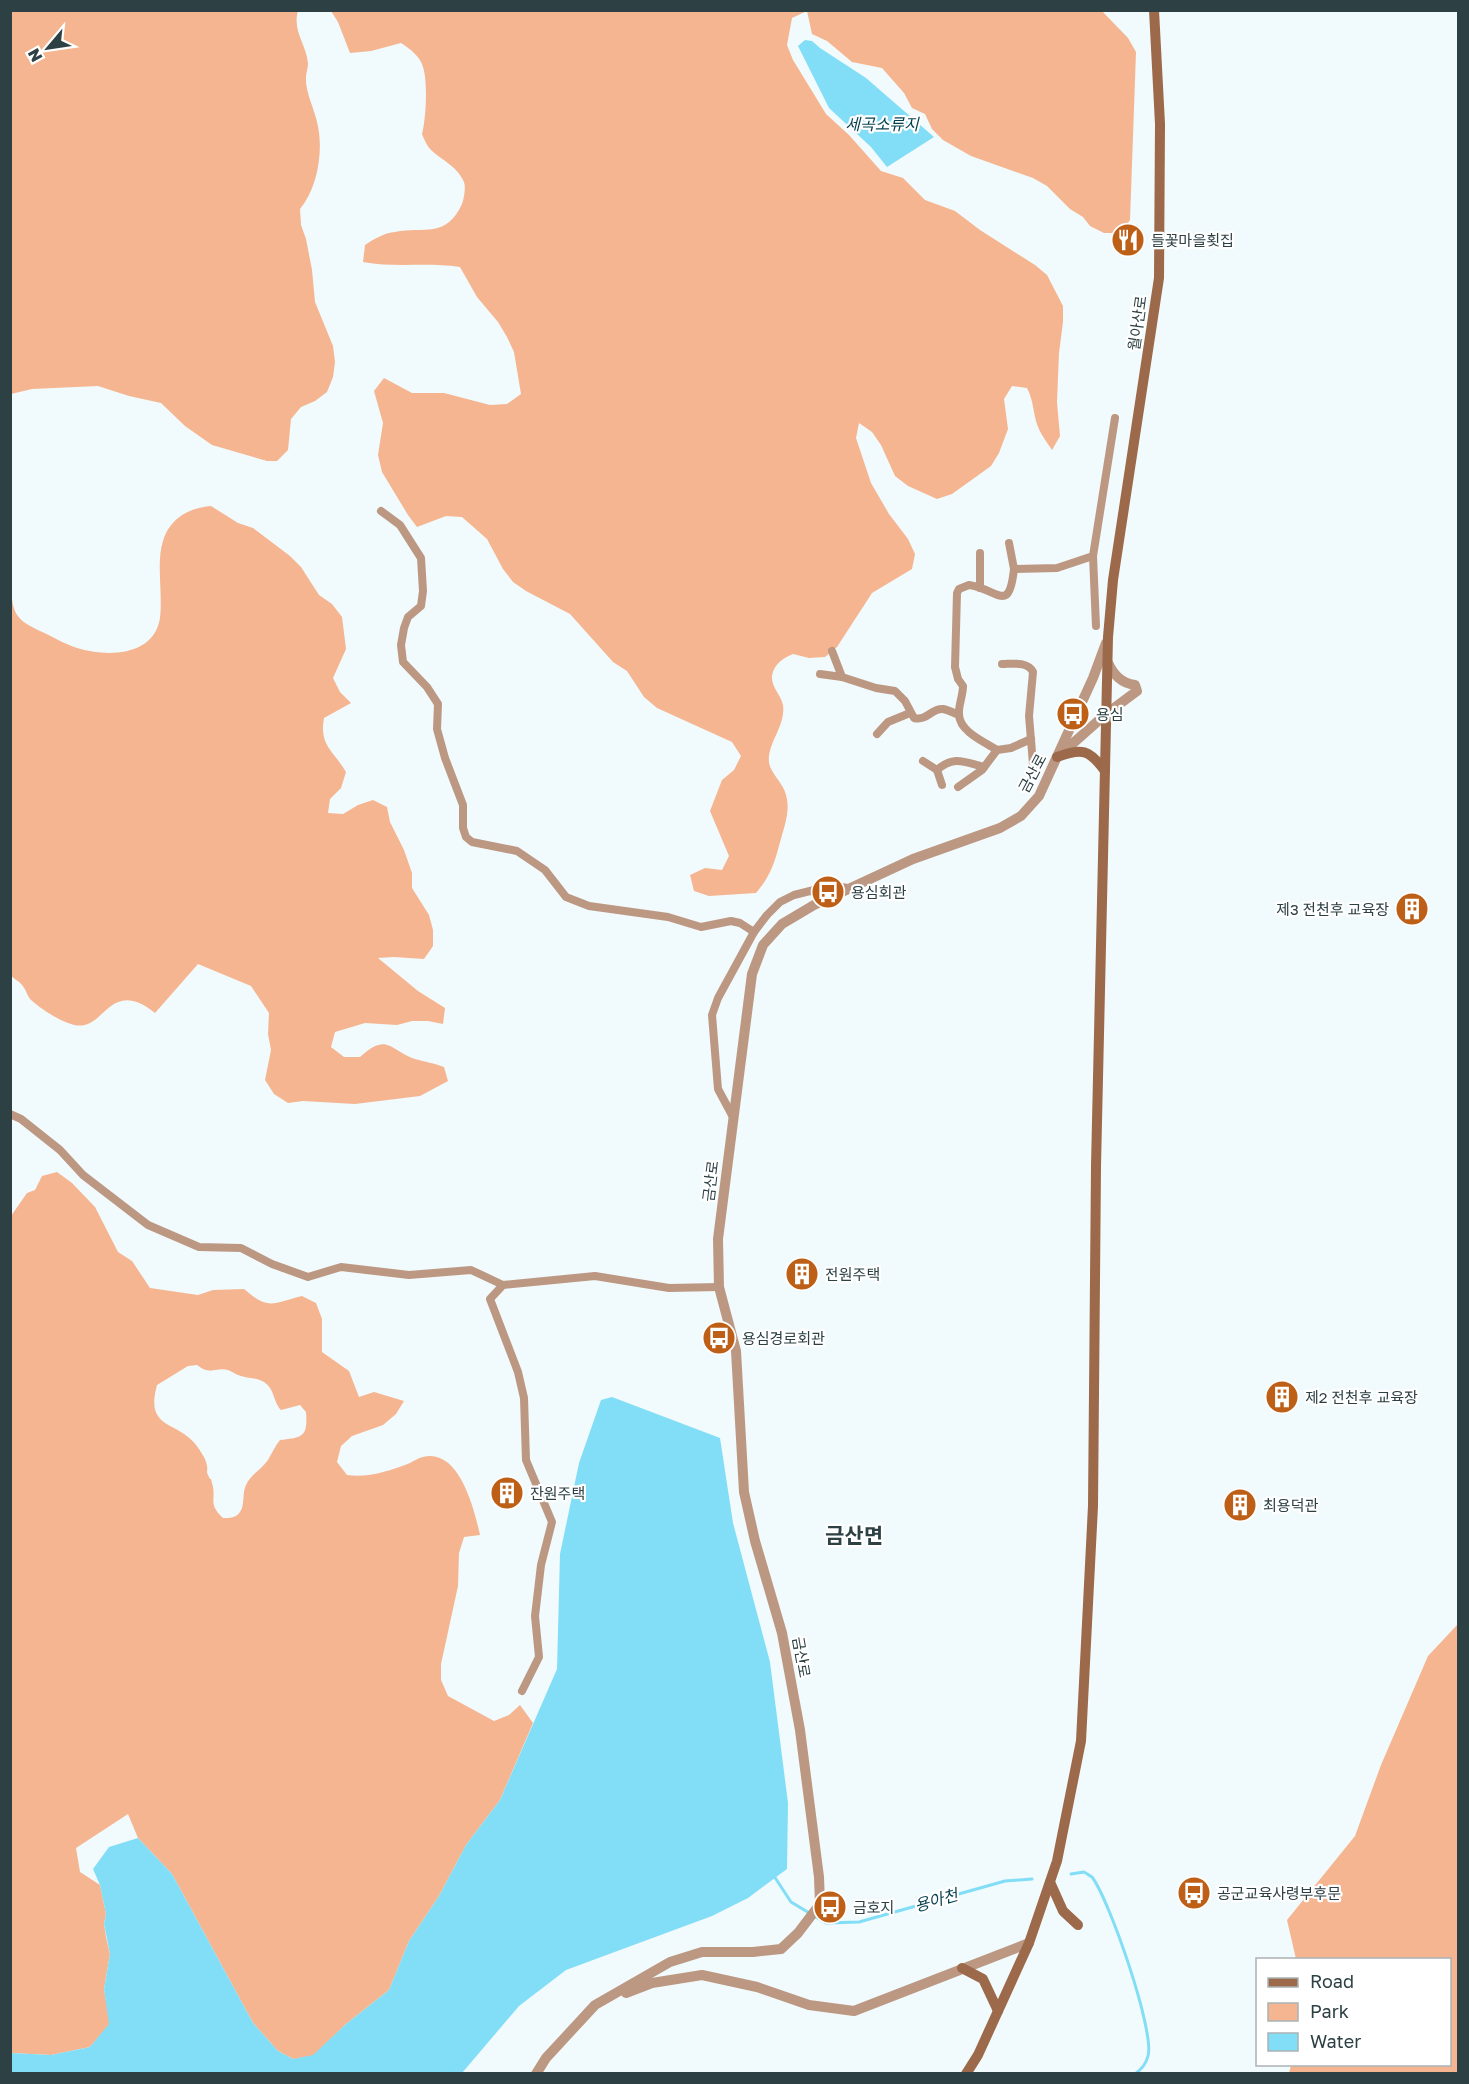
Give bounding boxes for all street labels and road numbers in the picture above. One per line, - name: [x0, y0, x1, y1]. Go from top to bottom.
- street label: 월아산로: [1124, 294, 1150, 352]
- street label: 금산로: [1014, 750, 1050, 796]
- street label: 금산로: [699, 1159, 721, 1203]
- street label: 금산로: [790, 1635, 814, 1679]

